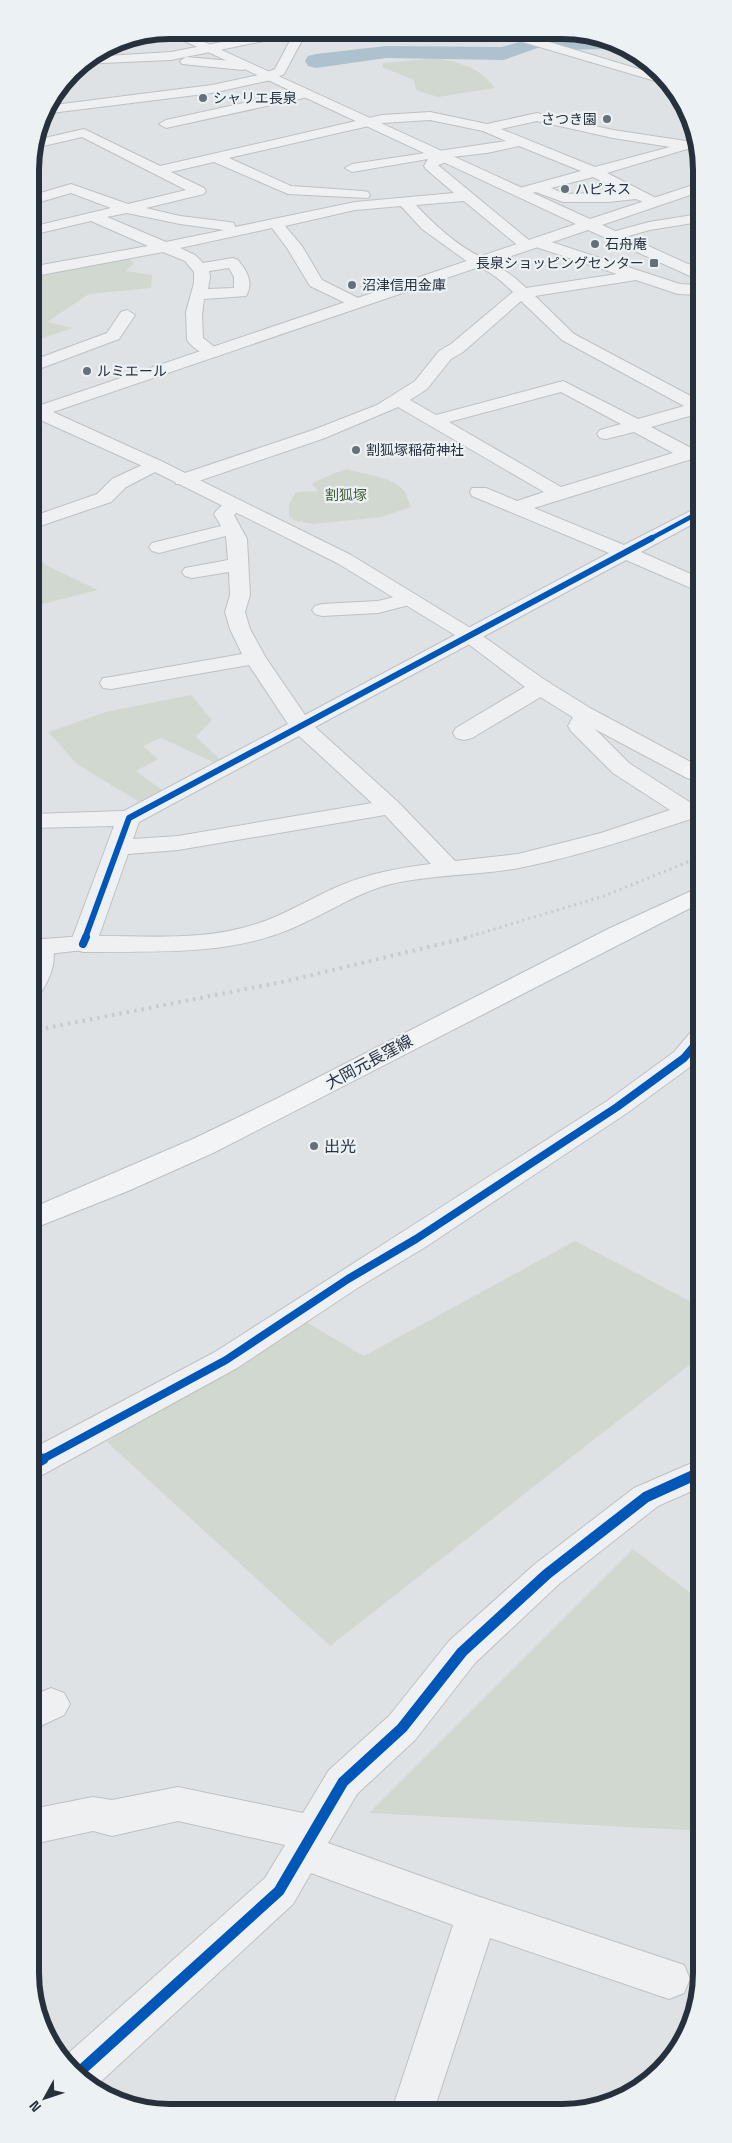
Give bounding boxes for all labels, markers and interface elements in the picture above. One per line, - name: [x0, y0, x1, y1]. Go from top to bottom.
- place label: シャリエ長泉: [213, 89, 297, 107]
- marker: シャリエ長泉: [197, 92, 209, 104]
- place label: さつき園: [541, 110, 597, 128]
- marker: さつき園: [601, 113, 613, 125]
- place label: ハピネス: [575, 180, 631, 198]
- marker: ハピネス: [559, 183, 571, 195]
- place label: 石舟庵: [605, 235, 647, 253]
- marker: 石舟庵: [589, 238, 601, 250]
- place label: 長泉ショッピングセンター: [476, 254, 644, 272]
- marker: 長泉ショッピングセンター: [648, 257, 660, 269]
- place label: 沼津信用金庫: [362, 276, 446, 294]
- marker: 沼津信用金庫: [346, 279, 358, 291]
- place label: ルミエール: [97, 362, 167, 380]
- marker: ルミエール: [81, 365, 93, 377]
- place label: 割狐塚稲荷神社: [366, 441, 464, 459]
- marker: 割狐塚稲荷神社: [350, 444, 362, 456]
- park label: 割狐塚: [325, 486, 367, 504]
- street label: 大岡元長窪線: [322, 1030, 416, 1094]
- place label: 出光: [324, 1136, 356, 1157]
- marker: 出光: [308, 1140, 320, 1152]
- north arrow: [20, 2073, 70, 2123]
- text: N: [25, 2097, 45, 2116]

